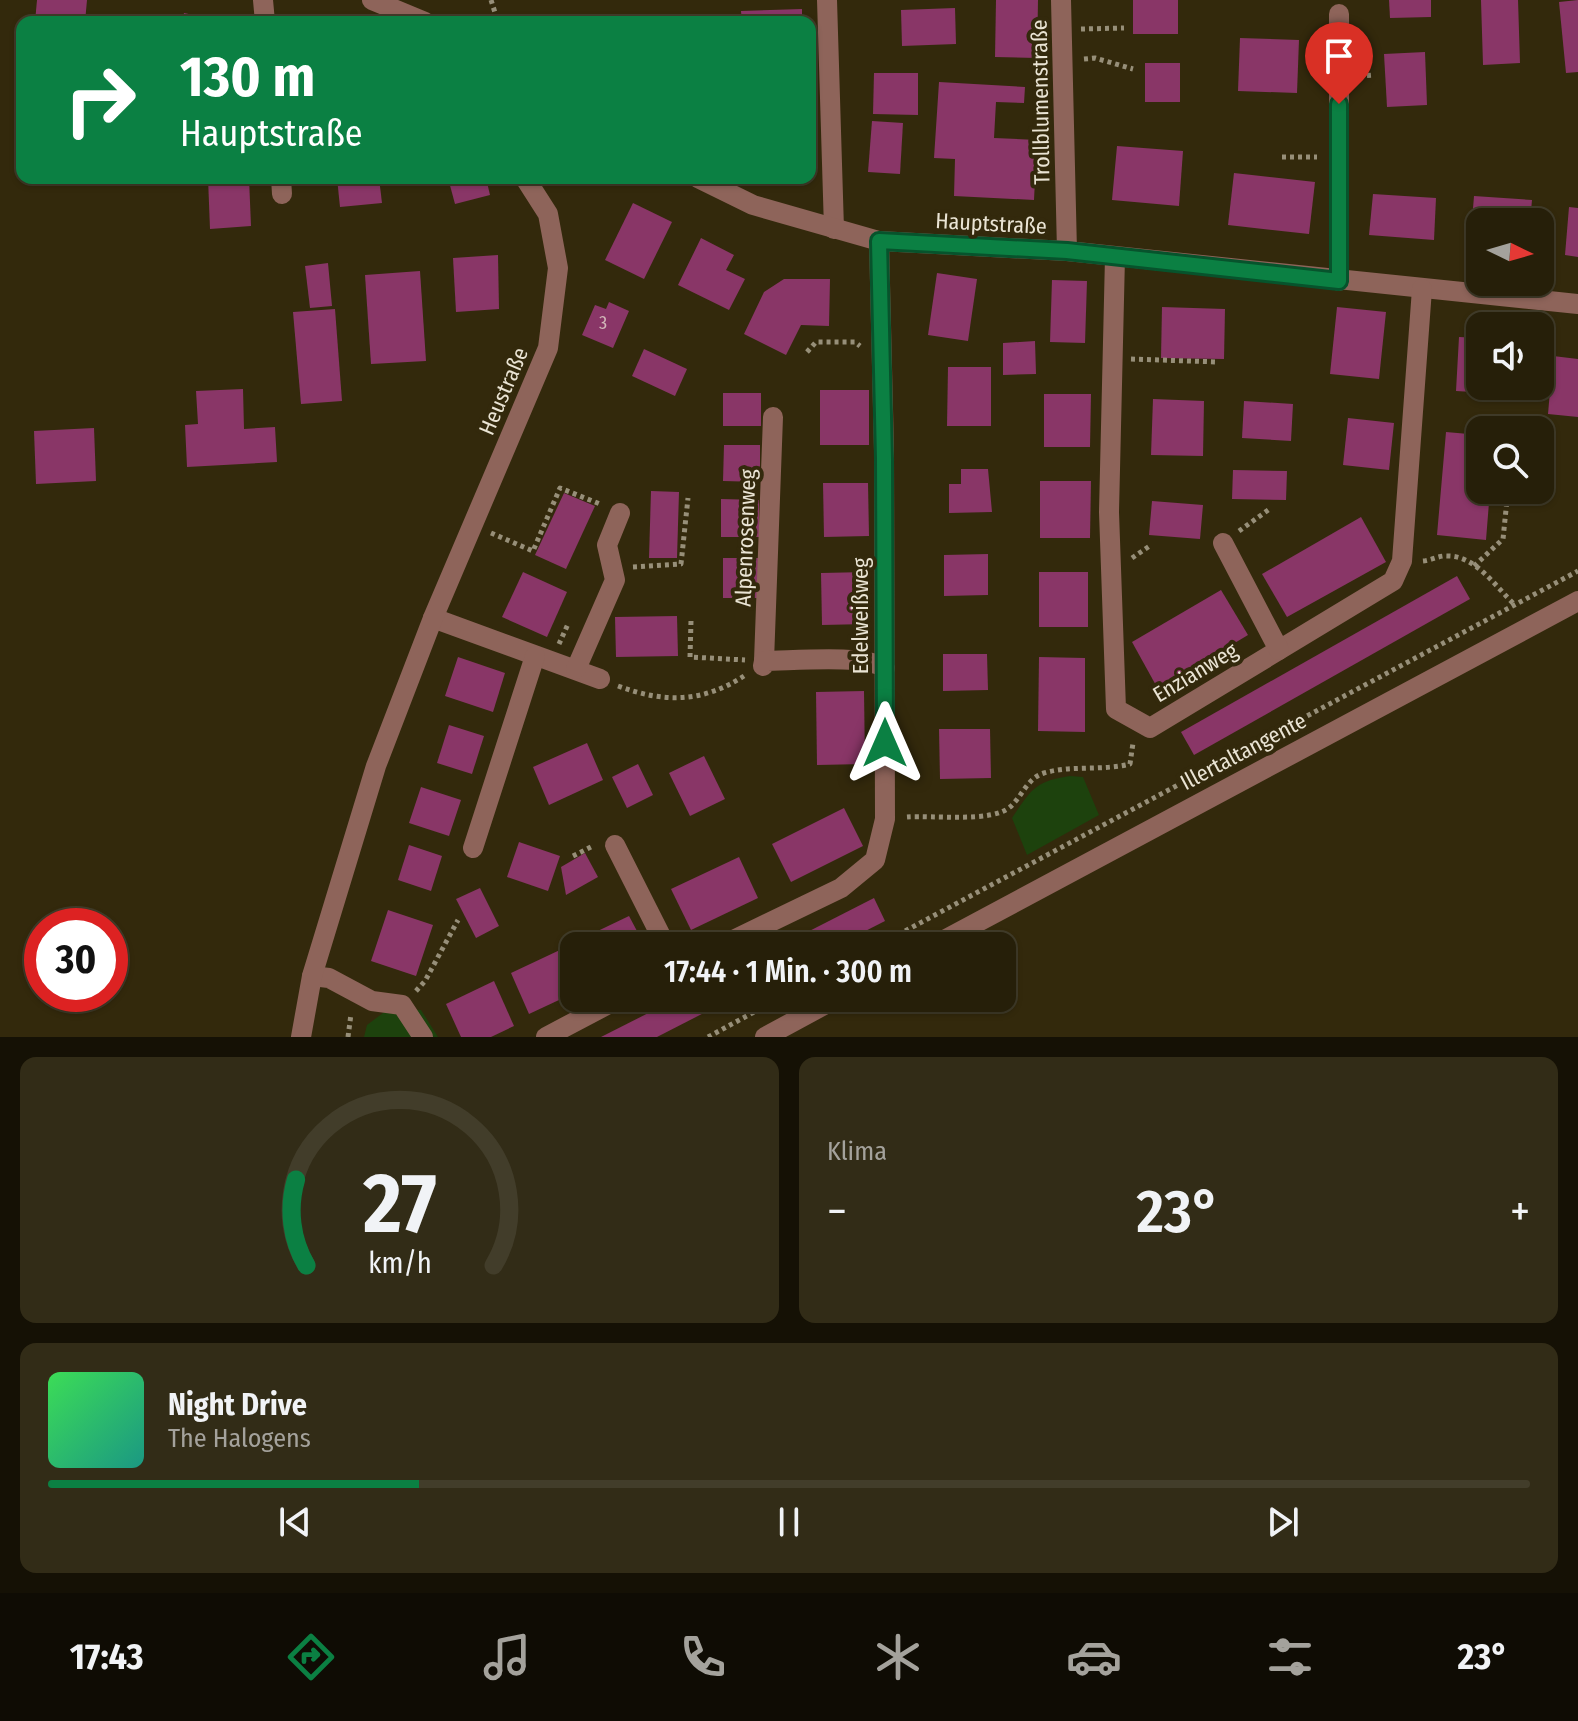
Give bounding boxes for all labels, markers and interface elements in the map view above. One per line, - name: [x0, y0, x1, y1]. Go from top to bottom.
- street label: Trollblumenstraße: [1026, 19, 1055, 185]
- pin: [1305, 22, 1373, 104]
- icon: arrive: [1317, 34, 1361, 78]
- text: 130 m: [180, 44, 315, 111]
- icon: right: [48, 48, 152, 152]
- text: Hauptstraße: [180, 112, 362, 156]
- street label: Hauptstraße: [935, 207, 1047, 240]
- north arrow: [1466, 208, 1554, 296]
- map controls: [1466, 208, 1554, 504]
- house number: 3: [599, 312, 607, 334]
- button: sound: [1466, 312, 1554, 400]
- street label: Heustraße: [473, 343, 534, 439]
- button: search: [1466, 416, 1554, 504]
- street label: Alpenrosenweg: [730, 468, 761, 607]
- street label: Edelweißweg: [847, 557, 874, 674]
- street label: Enzianweg: [1148, 636, 1243, 708]
- position arrow: [843, 701, 927, 785]
- street label: Illertaltangente: [1176, 707, 1311, 796]
- speed limit sign: 30: [24, 908, 128, 1012]
- text: 17:44 · 1 Min. · 300 m: [664, 954, 912, 990]
- text: Klima: [827, 1136, 887, 1167]
- text: 27: [362, 1154, 436, 1254]
- text: 23°: [1137, 1176, 1220, 1248]
- text: −: [827, 1185, 847, 1238]
- text: +: [1510, 1185, 1530, 1238]
- text: km/h: [368, 1246, 431, 1281]
- text: Night Drive: [168, 1387, 307, 1423]
- text: The Halogens: [168, 1423, 311, 1454]
- icon: previous: [273, 1500, 317, 1544]
- icon: pause: [767, 1500, 811, 1544]
- icon: next: [1261, 1500, 1305, 1544]
- icon: directions: [283, 1629, 339, 1685]
- icon: music: [479, 1629, 535, 1685]
- icon: phone: [675, 1629, 731, 1685]
- icon: climate: [870, 1629, 926, 1685]
- icon: car: [1066, 1629, 1122, 1685]
- icon: filters: [1262, 1629, 1318, 1685]
- text: 17:43: [70, 1635, 144, 1679]
- text: 23°: [1458, 1635, 1508, 1679]

